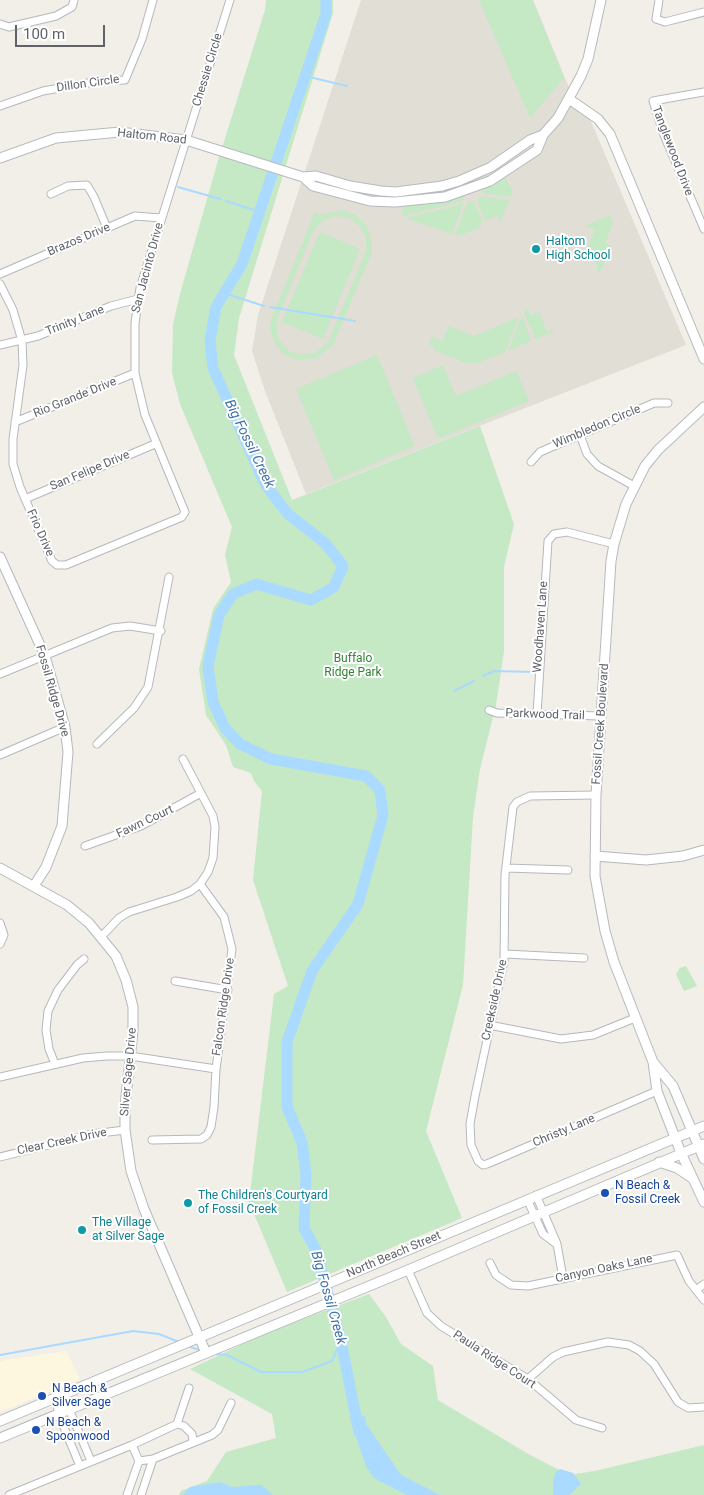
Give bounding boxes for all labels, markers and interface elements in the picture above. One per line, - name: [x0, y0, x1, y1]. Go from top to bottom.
- scale bar: [18, 15, 108, 47]
- text: 100 m: [23, 25, 65, 43]
- street label: Chessie Circle: [190, 32, 226, 108]
- street label: Dillon Circle: [56, 72, 120, 96]
- street label: Tanglewood Drive: [648, 104, 696, 198]
- street label: Haltom Road: [117, 126, 187, 148]
- street label: Brazos Drive: [46, 220, 112, 260]
- street label: San Jacinto Drive: [129, 221, 167, 315]
- place label: Haltom High School: [546, 235, 610, 263]
- marker: Haltom High School: [530, 243, 542, 255]
- street label: Trinity Lane: [44, 303, 106, 339]
- street label: Rio Grande Drive: [31, 375, 119, 421]
- water label: Big Fossil Creek: [220, 397, 278, 491]
- street label: Wimbledon Circle: [551, 402, 643, 452]
- street label: San Felipe Drive: [48, 448, 132, 494]
- street label: Frio Drive: [23, 507, 57, 559]
- street label: Woodhaven Lane: [531, 581, 551, 673]
- street label: Fossil Ridge Drive: [32, 644, 72, 738]
- park label: Buffalo Ridge Park: [324, 652, 382, 680]
- street label: Fossil Creek Boulevard: [590, 663, 612, 785]
- street label: Parkwood Trail: [505, 706, 585, 724]
- street label: Fawn Court: [114, 803, 176, 841]
- street label: Falcon Ridge Drive: [210, 957, 238, 1057]
- street label: Creekside Drive: [479, 958, 511, 1042]
- street label: Silver Sage Drive: [118, 1027, 140, 1117]
- street label: Christy Lane: [531, 1111, 597, 1151]
- street label: Clear Creek Drive: [16, 1125, 108, 1159]
- place label: N Beach & Fossil Creek: [615, 1179, 680, 1207]
- marker: N Beach & Fossil Creek: [599, 1187, 611, 1199]
- place label: The Children's Courtyard of Fossil Creek: [198, 1189, 328, 1217]
- marker: The Children's Courtyard of Fossil Creek: [182, 1197, 194, 1209]
- place label: The Village at Silver Sage: [92, 1216, 164, 1244]
- marker: The Village at Silver Sage: [76, 1224, 88, 1236]
- street label: North Beach Street: [345, 1229, 443, 1281]
- water label: Big Fossil Creek: [307, 1249, 349, 1347]
- street label: Canyon Oaks Lane: [554, 1252, 654, 1286]
- street label: Paula Ridge Court: [450, 1328, 538, 1392]
- place label: N Beach & Silver Sage: [52, 1382, 111, 1410]
- marker: N Beach & Silver Sage: [36, 1390, 48, 1402]
- place label: N Beach & Spoonwood: [46, 1416, 110, 1444]
- marker: N Beach & Spoonwood: [30, 1424, 42, 1436]

